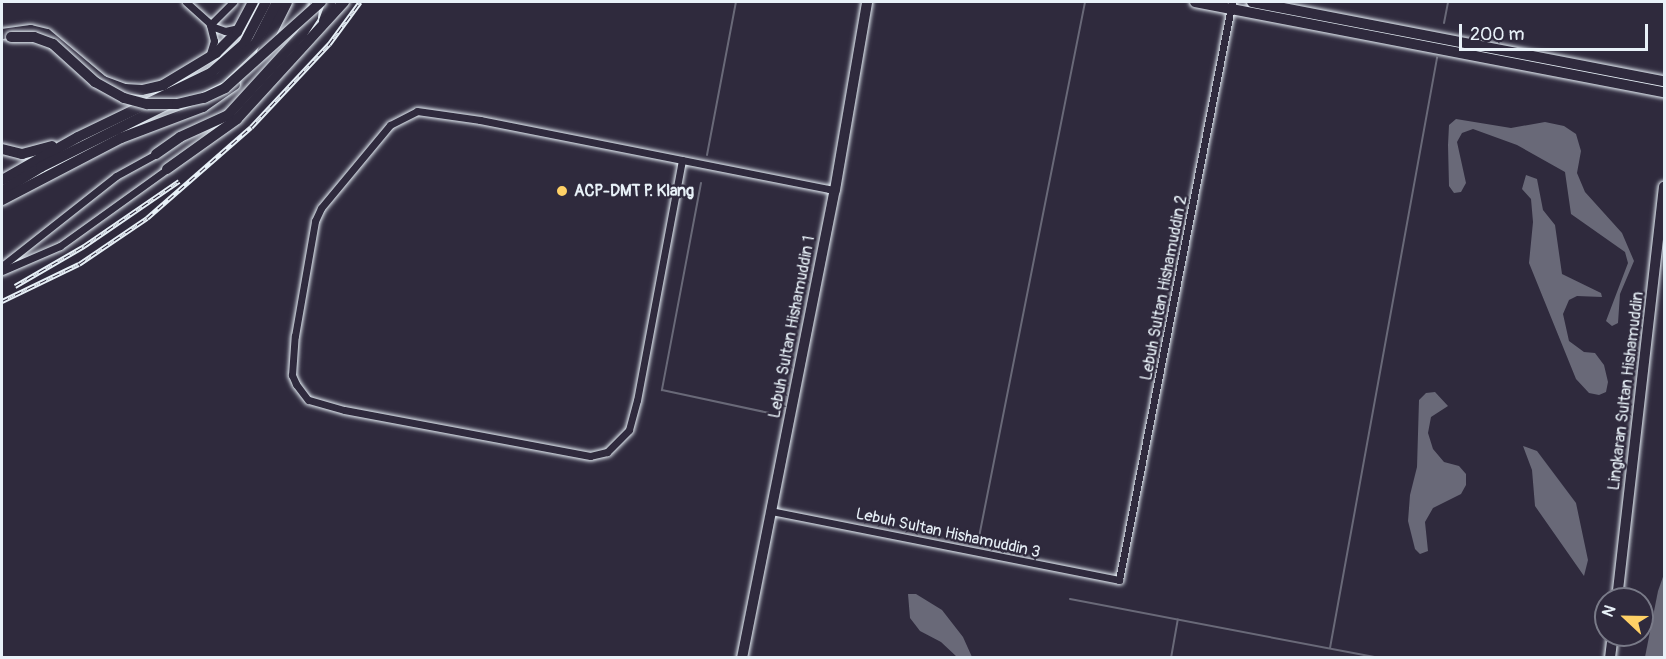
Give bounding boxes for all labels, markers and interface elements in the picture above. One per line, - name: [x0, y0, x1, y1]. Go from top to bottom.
- scale bar: [1462, 12, 1651, 50]
- text: 200 m: [1470, 23, 1525, 46]
- place label: ACP-DMT P. Klang: [574, 181, 694, 201]
- marker: ACP-DMT P. Klang: [555, 184, 569, 198]
- street label: Lebuh Sultan Hishamuddin 2: [1137, 194, 1191, 382]
- street label: Lebuh Sultan Hishamuddin 1: [765, 234, 819, 420]
- street label: Lingkaran Sultan Hishamuddin: [1604, 291, 1648, 491]
- street label: Lebuh Sultan Hishamuddin 3: [854, 504, 1042, 562]
- north arrow: [1594, 587, 1654, 647]
- text: N: [1598, 602, 1620, 620]

